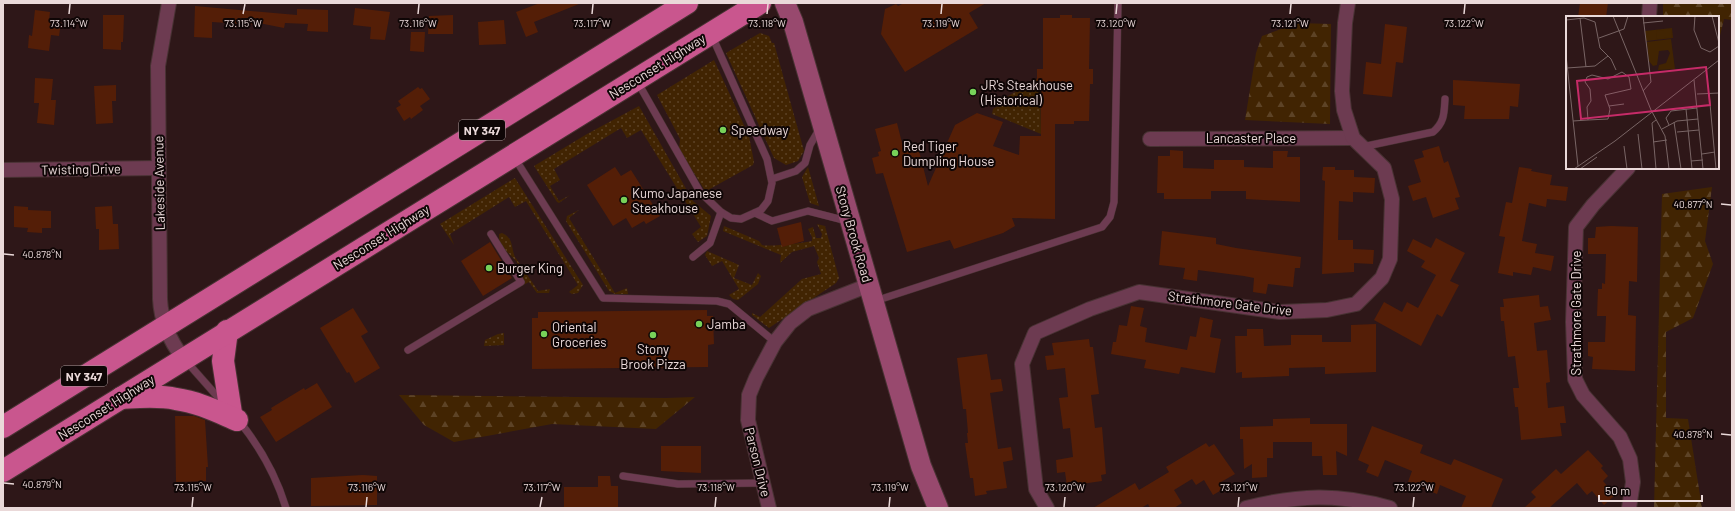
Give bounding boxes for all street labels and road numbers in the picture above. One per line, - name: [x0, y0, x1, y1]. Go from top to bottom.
- street label: Nesconset Highway: [606, 30, 708, 102]
- road number: NY 347: [459, 120, 505, 140]
- street label: Lancaster Place: [1206, 130, 1296, 146]
- street label: Lakeside Avenue: [150, 135, 168, 230]
- street label: Twisting Drive: [41, 160, 121, 178]
- street label: Stony Brook Road: [833, 184, 875, 284]
- street label: Nesconset Highway: [330, 201, 432, 273]
- street label: Strathmore Gate Drive: [1568, 251, 1584, 375]
- street label: Strathmore Gate Drive: [1167, 287, 1293, 319]
- road number: NY 347: [61, 366, 107, 386]
- street label: Nesconset Highway: [55, 371, 157, 443]
- street label: Parson Drive: [742, 426, 774, 498]

